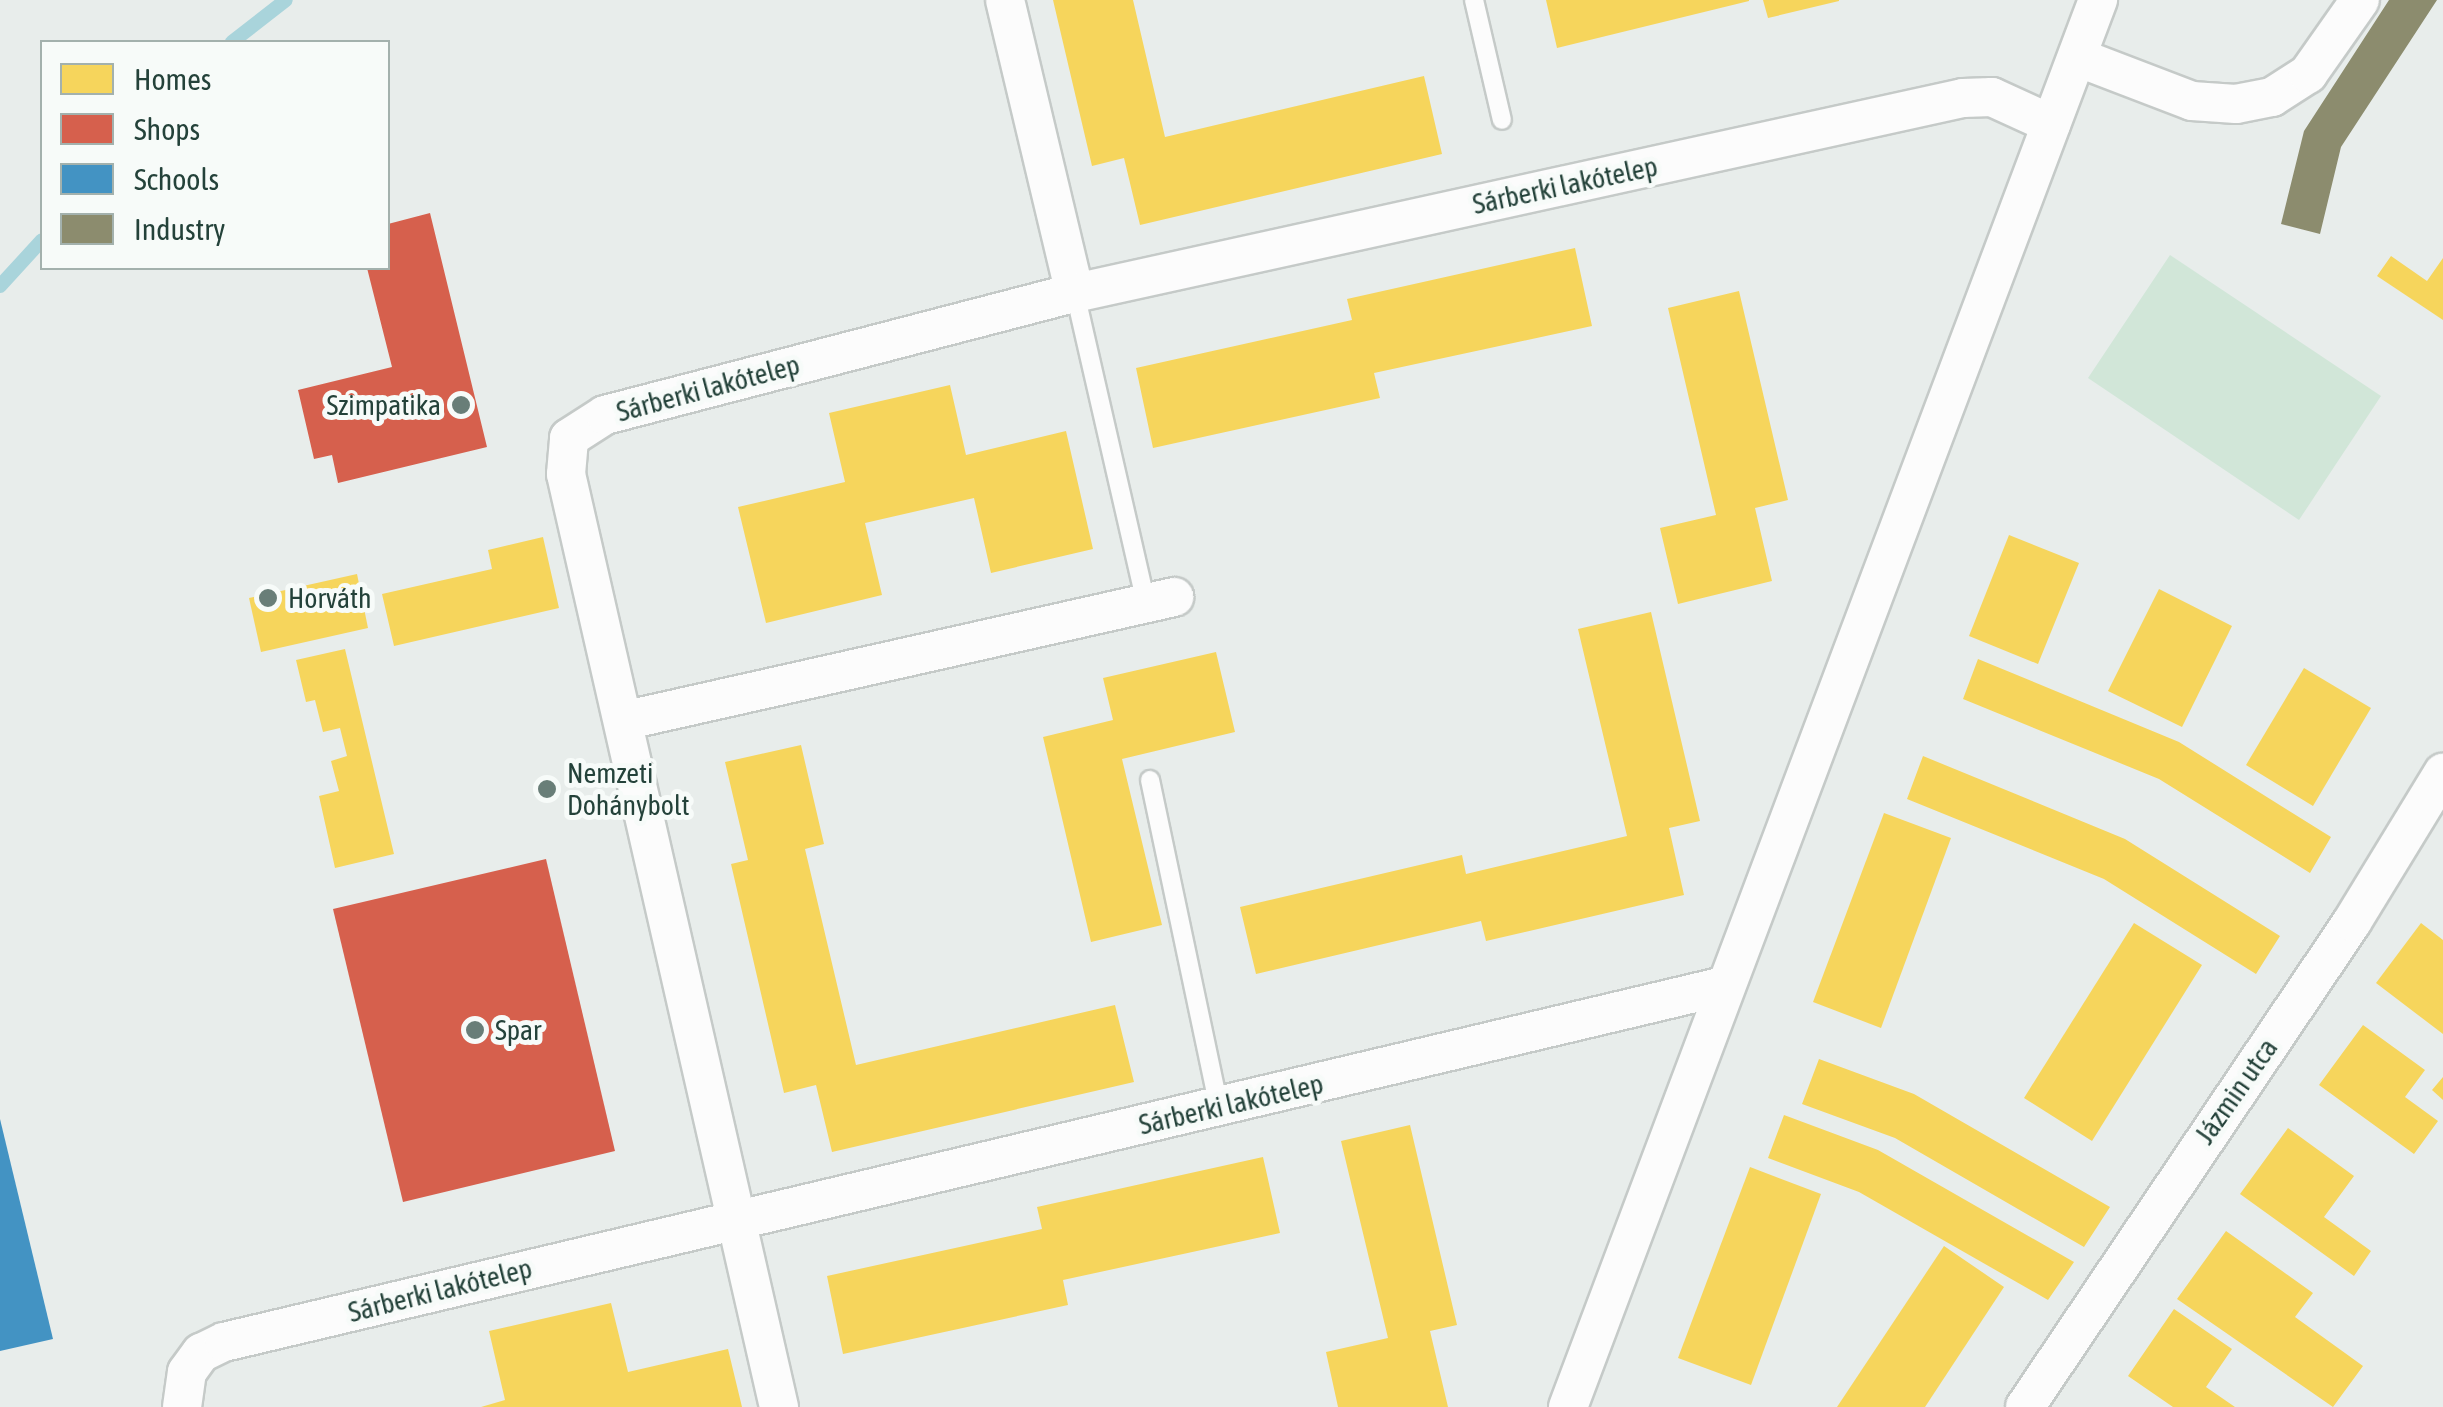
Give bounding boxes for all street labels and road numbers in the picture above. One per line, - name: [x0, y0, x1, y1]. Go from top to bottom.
- street label: Sárberki lakótelep: [1470, 149, 1660, 221]
- street label: Sárberki lakótelep: [613, 347, 803, 429]
- street label: Jázmin utca: [2188, 1032, 2284, 1150]
- street label: Sárberki lakótelep: [1136, 1066, 1326, 1142]
- street label: Sárberki lakótelep: [345, 1251, 535, 1329]

